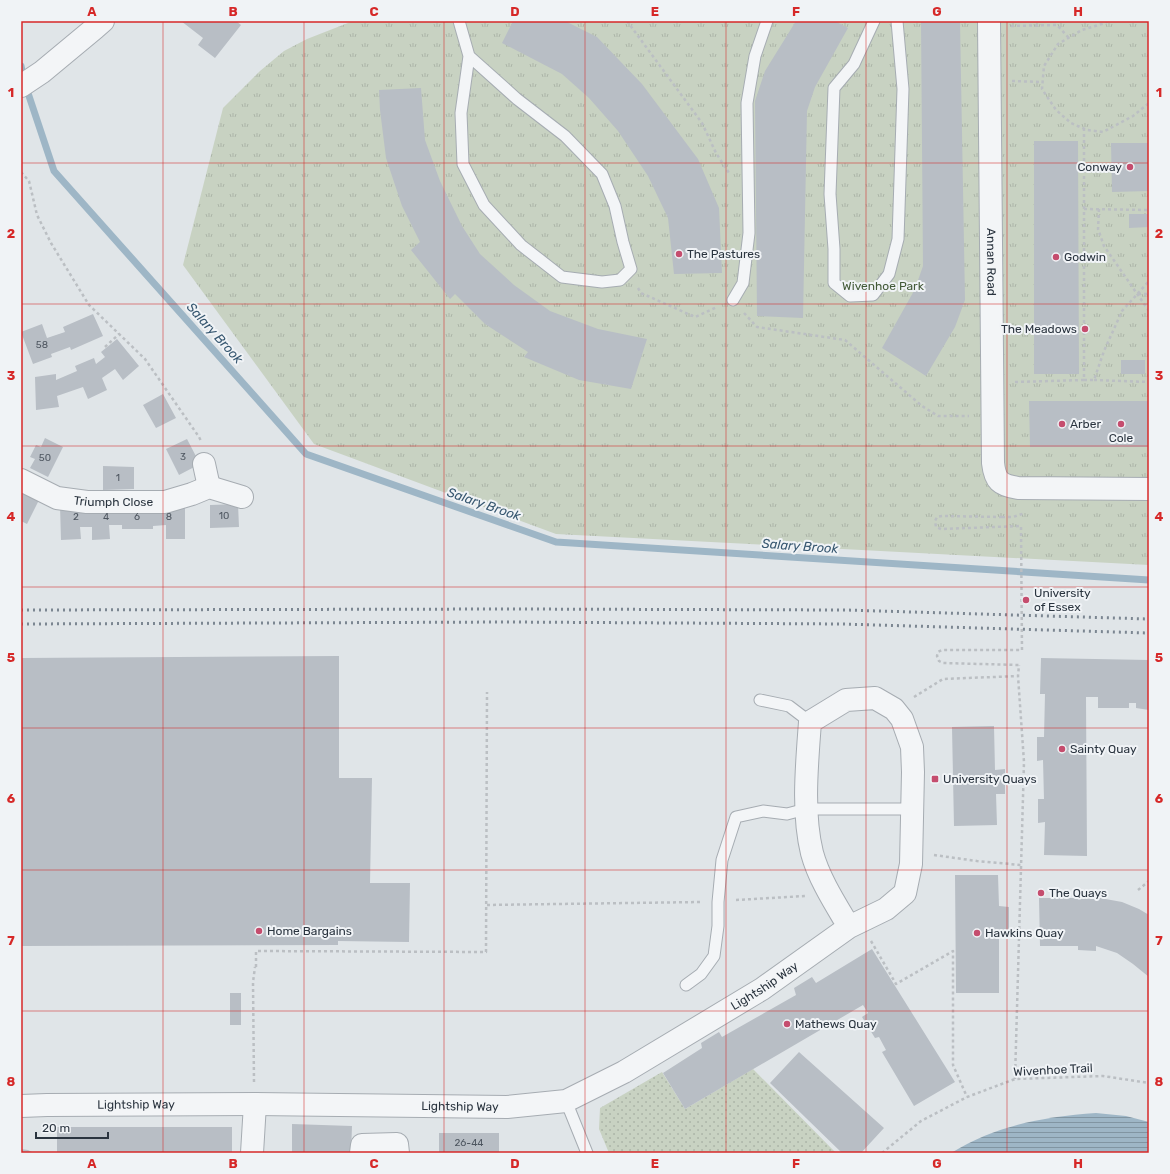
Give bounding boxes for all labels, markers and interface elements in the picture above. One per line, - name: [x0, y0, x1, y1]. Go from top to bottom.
- text: A: [87, 4, 97, 19]
- text: B: [228, 4, 238, 19]
- text: C: [369, 4, 379, 19]
- text: D: [510, 4, 520, 19]
- text: E: [651, 4, 659, 19]
- text: F: [792, 4, 800, 19]
- text: G: [932, 4, 942, 19]
- text: H: [1073, 4, 1083, 19]
- text: 1: [8, 85, 14, 100]
- text: 1: [1156, 85, 1162, 100]
- place label: Conway: [1077, 160, 1122, 174]
- marker: Conway: [1125, 162, 1135, 172]
- text: 2: [7, 226, 15, 241]
- text: 2: [1155, 226, 1163, 241]
- street label: Annan Road: [984, 228, 998, 296]
- place label: The Pastures: [687, 247, 760, 261]
- marker: The Pastures: [674, 249, 684, 259]
- place label: Godwin: [1064, 250, 1106, 264]
- marker: Godwin: [1051, 252, 1061, 262]
- park label: Wivenhoe Park: [842, 279, 925, 293]
- water label: Salary Brook: [184, 299, 246, 367]
- place label: The Meadows: [1001, 322, 1077, 336]
- marker: The Meadows: [1080, 324, 1090, 334]
- house number: 58: [36, 339, 48, 351]
- text: 3: [7, 368, 16, 383]
- text: 3: [1155, 368, 1164, 383]
- place label: Arber: [1070, 417, 1101, 431]
- marker: Arber: [1057, 419, 1067, 429]
- marker: Cole: [1116, 419, 1126, 429]
- place label: Cole: [1109, 431, 1134, 445]
- house number: 3: [180, 451, 186, 463]
- house number: 50: [39, 452, 51, 464]
- house number: 1: [116, 472, 120, 484]
- water label: Salary Brook: [445, 484, 523, 524]
- street label: Triumph Close: [73, 493, 153, 509]
- text: 4: [7, 509, 16, 524]
- text: 4: [1155, 509, 1164, 524]
- house number: 10: [219, 510, 229, 522]
- house number: 2: [73, 511, 79, 523]
- house number: 4: [103, 511, 109, 523]
- house number: 6: [134, 511, 140, 523]
- house number: 8: [166, 511, 172, 523]
- water label: Salary Brook: [761, 536, 839, 556]
- place label: University of Essex: [1034, 586, 1091, 614]
- marker: University of Essex: [1021, 595, 1031, 605]
- text: 5: [7, 650, 15, 665]
- text: 5: [1155, 650, 1163, 665]
- place label: Sainty Quay: [1070, 742, 1137, 756]
- marker: Sainty Quay: [1057, 744, 1067, 754]
- place label: University Quays: [943, 772, 1037, 786]
- marker: University Quays: [930, 774, 940, 784]
- text: 6: [7, 791, 16, 806]
- text: 6: [1155, 791, 1164, 806]
- place label: The Quays: [1049, 886, 1107, 900]
- marker: The Quays: [1036, 888, 1046, 898]
- place label: Home Bargains: [267, 924, 352, 938]
- marker: Home Bargains: [254, 926, 264, 936]
- place label: Hawkins Quay: [985, 926, 1064, 940]
- marker: Hawkins Quay: [972, 928, 982, 938]
- text: 7: [7, 933, 15, 948]
- text: 7: [1155, 933, 1163, 948]
- street label: Lightship Way: [728, 958, 801, 1013]
- place label: Mathews Quay: [795, 1017, 877, 1031]
- marker: Mathews Quay: [782, 1019, 792, 1029]
- street label: Wivenhoe Trail: [1013, 1061, 1093, 1079]
- text: 8: [7, 1074, 16, 1089]
- text: 8: [1155, 1074, 1164, 1089]
- street label: Lightship Way: [97, 1097, 175, 1112]
- street label: Lightship Way: [421, 1099, 499, 1114]
- scale bar: [36, 1114, 108, 1140]
- text: 20 m: [42, 1121, 70, 1135]
- house number: 26-44: [454, 1137, 484, 1149]
- text: A: [87, 1156, 97, 1171]
- text: B: [228, 1156, 238, 1171]
- text: C: [369, 1156, 379, 1171]
- text: D: [510, 1156, 520, 1171]
- text: E: [651, 1156, 659, 1171]
- text: F: [792, 1156, 800, 1171]
- text: G: [932, 1156, 942, 1171]
- text: H: [1073, 1156, 1083, 1171]

